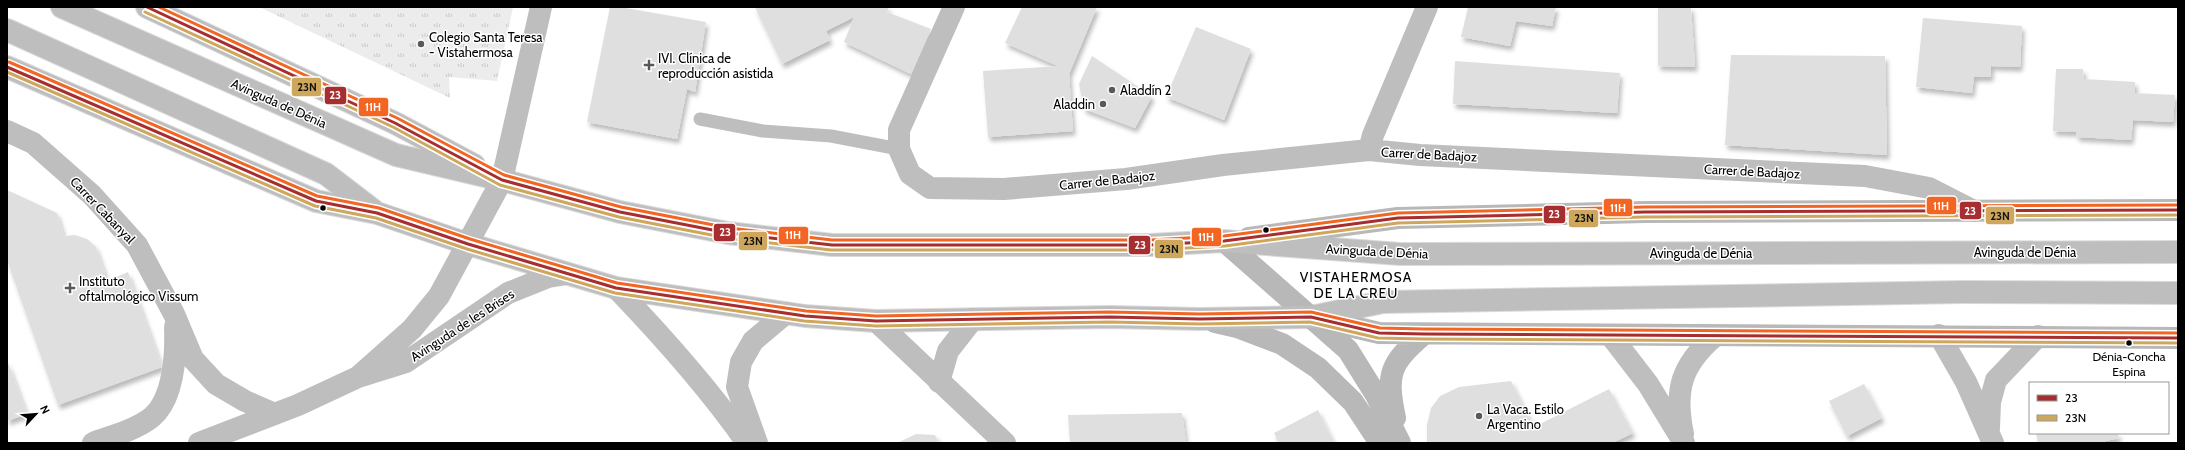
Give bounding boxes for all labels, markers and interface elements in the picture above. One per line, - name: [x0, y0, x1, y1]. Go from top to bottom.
- place label: Colegio Santa Teresa - Vistahermosa: [429, 29, 543, 60]
- marker: Colegio Santa Teresa - Vistahermosa: [416, 39, 426, 49]
- place label: IVI. Clínica de reproducción asistida: [658, 50, 774, 81]
- marker: IVI. Clínica de reproducción asistida: [643, 59, 655, 71]
- street label: Avinguda de Dénia: [229, 75, 330, 132]
- line badge: 23N: [291, 77, 322, 97]
- text: 23N: [297, 80, 317, 94]
- place label: Aladdín 2: [1120, 82, 1172, 98]
- marker: Aladdín 2: [1107, 85, 1117, 95]
- line badge: 23: [324, 86, 347, 105]
- text: 23: [329, 88, 341, 102]
- place label: Aladdin: [1053, 96, 1095, 112]
- line badge: 11H: [358, 97, 389, 117]
- marker: Aladdin: [1098, 99, 1108, 109]
- text: 11H: [365, 100, 381, 114]
- street label: Carrer de Badajoz: [1381, 143, 1477, 166]
- street label: Carrer de Badajoz: [1704, 160, 1800, 183]
- street label: Carrer de Badajoz: [1058, 167, 1156, 194]
- street label: Carrer Cabanyal: [67, 173, 139, 247]
- line badge: 11H: [1926, 196, 1957, 215]
- line badge: 11H: [1603, 198, 1633, 217]
- text: 11H: [1933, 199, 1949, 213]
- text: 11H: [1610, 201, 1626, 215]
- line badge: 23: [1959, 201, 1982, 220]
- unlabelled marker: [318, 203, 328, 213]
- text: 23: [1964, 204, 1976, 218]
- line badge: 23: [1543, 205, 1566, 224]
- line badge: 23N: [1985, 206, 2015, 225]
- text: 23: [1548, 207, 1560, 221]
- line badge: 23N: [1568, 209, 1599, 228]
- text: 23N: [1990, 209, 2010, 223]
- text: 23N: [1574, 211, 1594, 225]
- line badge: 23: [713, 223, 736, 242]
- text: 23: [719, 225, 731, 239]
- unlabelled marker: [1261, 225, 1271, 235]
- line badge: 11H: [778, 226, 809, 245]
- line badge: 11H: [1191, 227, 1222, 247]
- text: 11H: [785, 228, 801, 242]
- text: 11H: [1198, 230, 1214, 244]
- line badge: 23N: [738, 231, 768, 251]
- text: 23N: [743, 234, 763, 248]
- line badge: 23: [1128, 235, 1151, 255]
- text: 23: [1134, 238, 1146, 252]
- line badge: 23N: [1154, 239, 1184, 259]
- street label: Avinguda de Dénia: [1325, 240, 1429, 262]
- text: 23N: [1159, 242, 1179, 256]
- street label: Avinguda de Dénia: [1974, 244, 2077, 260]
- street label: Avinguda de Dénia: [1650, 245, 1753, 261]
- district label: VISTAHERMOSA DE LA CREU: [1300, 268, 1412, 302]
- place label: Instituto oftalmológico Vissum: [79, 273, 198, 304]
- marker: Instituto oftalmológico Vissum: [64, 282, 76, 294]
- street label: Avinguda de les Brises: [407, 285, 517, 364]
- marker: Dénia-Concha Espina: [2124, 338, 2134, 348]
- place label: Dénia-Concha Espina: [2092, 349, 2166, 379]
- legend: [2029, 382, 2169, 434]
- text: 23: [2065, 390, 2078, 405]
- north arrow: [16, 394, 56, 434]
- place label: La Vaca. Estilo Argentino: [1487, 401, 1564, 432]
- text: N: [37, 403, 53, 416]
- text: 23N: [2065, 410, 2086, 425]
- marker: La Vaca. Estilo Argentino: [1474, 411, 1484, 421]

